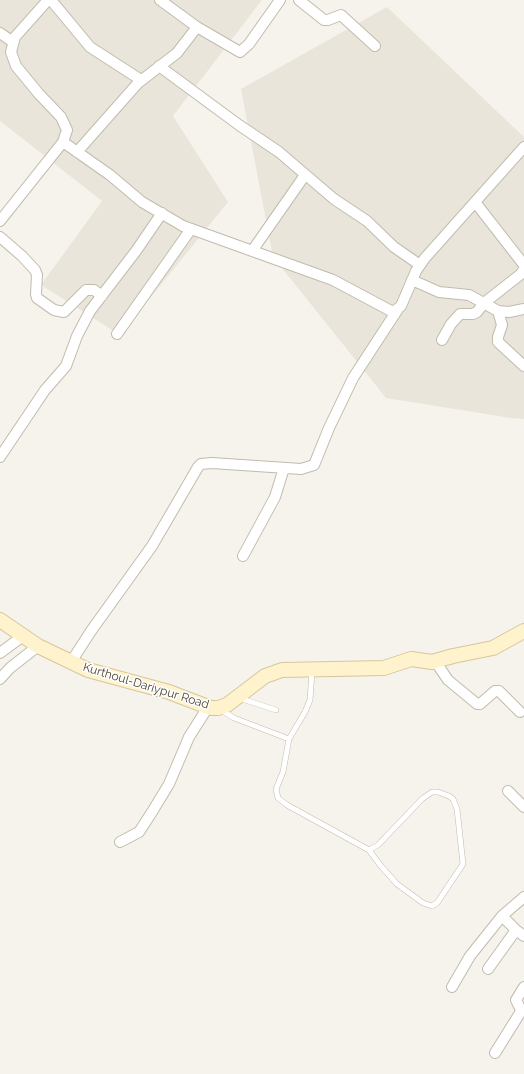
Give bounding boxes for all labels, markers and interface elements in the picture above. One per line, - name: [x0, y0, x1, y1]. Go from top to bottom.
- street label: Kurthoul-Dariypur Road: [81, 660, 211, 712]

